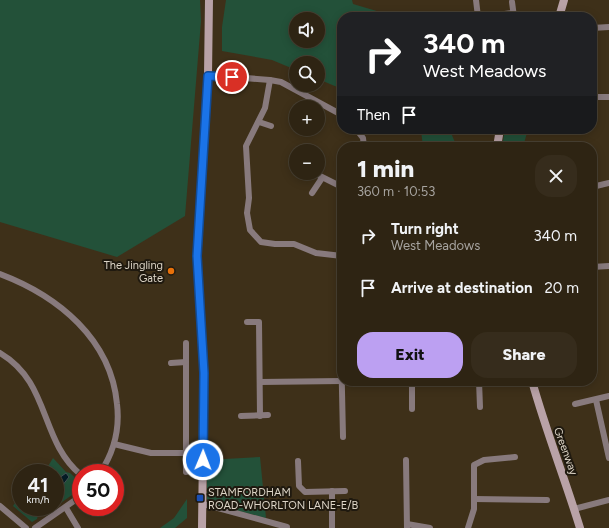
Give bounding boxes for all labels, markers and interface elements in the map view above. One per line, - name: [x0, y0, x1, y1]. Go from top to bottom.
- map controls: [289, 12, 325, 180]
- button: sound: [289, 12, 325, 48]
- text: 340 m: [423, 26, 506, 60]
- icon: right: [357, 28, 409, 80]
- button: search: [289, 56, 325, 92]
- pin: [215, 60, 249, 94]
- text: West Meadows: [423, 60, 547, 82]
- icon: arrive: [221, 66, 243, 88]
- button: +: [289, 100, 325, 136]
- icon: arrive: [398, 104, 420, 126]
- text: Then: [357, 106, 390, 124]
- button: −: [289, 144, 325, 180]
- text: 1 min: [357, 154, 414, 183]
- button: close: [535, 155, 577, 197]
- text: 360 m · 10:53: [357, 184, 435, 199]
- text: Turn right: [391, 220, 459, 238]
- icon: right: [357, 225, 379, 247]
- text: 340 m: [533, 227, 577, 245]
- text: West Meadows: [391, 238, 480, 253]
- place label: The Jingling Gate: [104, 259, 163, 285]
- marker: The Jingling Gate: [166, 266, 176, 276]
- icon: arrive: [357, 277, 379, 299]
- text: Arrive at destination: [391, 279, 532, 297]
- text: 20 m: [544, 279, 579, 297]
- button: Exit: [357, 332, 463, 378]
- button: Share: [471, 332, 577, 378]
- street label: Greenway: [551, 425, 580, 477]
- position arrow: [182, 439, 224, 481]
- speed limit sign: 50: [72, 464, 124, 516]
- text: 41: [27, 473, 49, 497]
- place label: STAMFORDHAM ROAD-WHORLTON LANE-E/B: [208, 486, 359, 512]
- text: km/h: [27, 493, 49, 506]
- marker: STAMFORDHAM ROAD-WHORLTON LANE-E/B: [195, 493, 205, 503]

